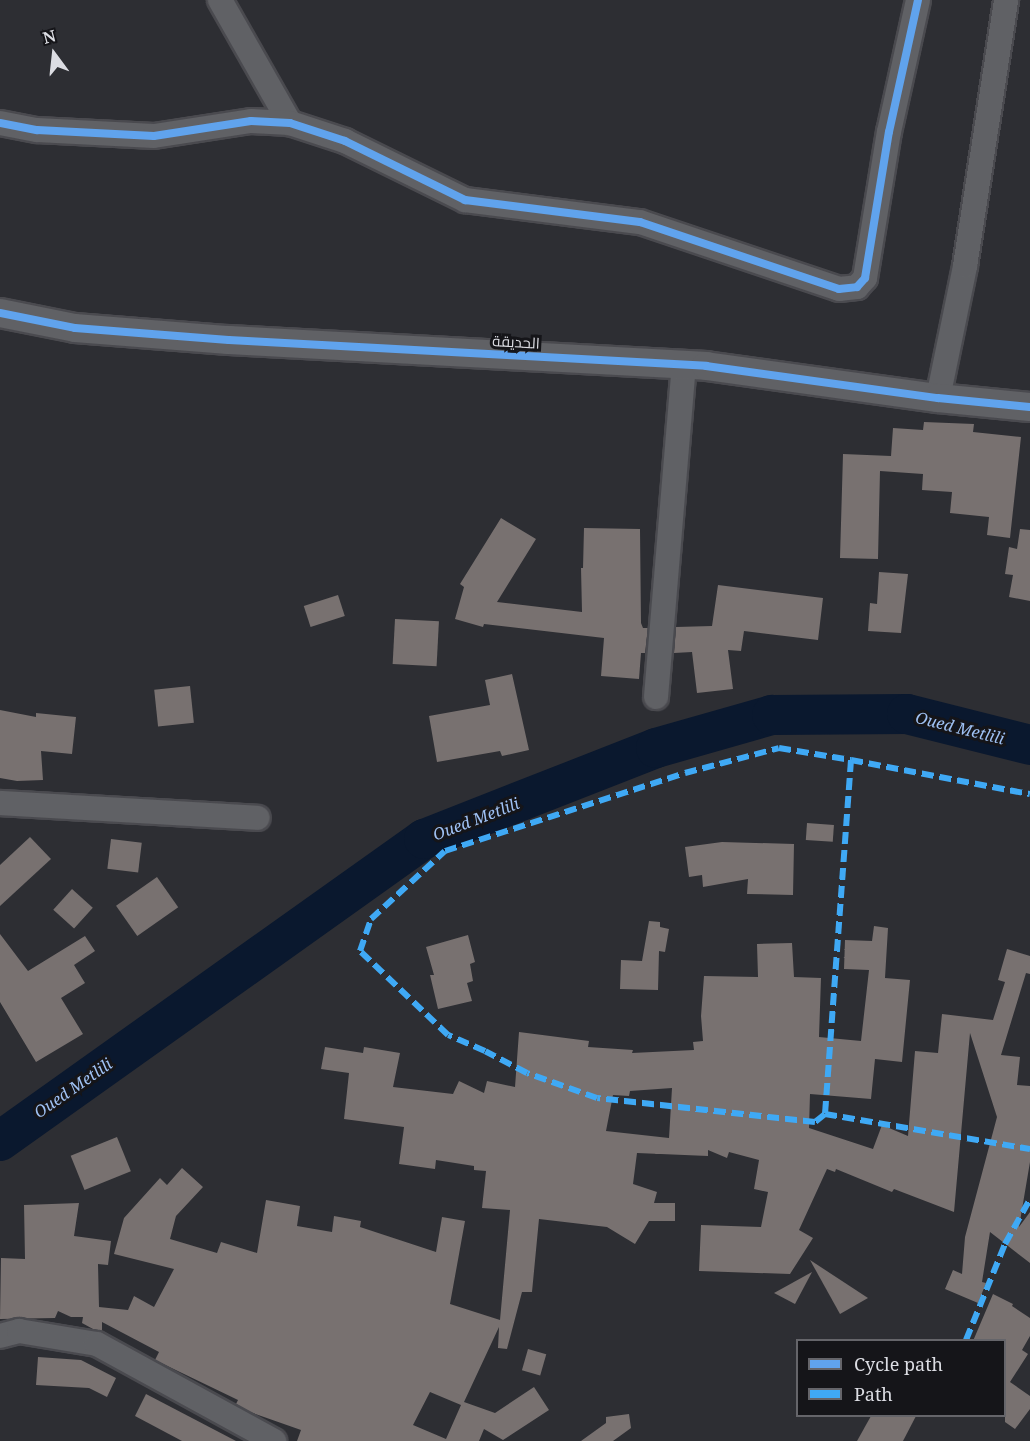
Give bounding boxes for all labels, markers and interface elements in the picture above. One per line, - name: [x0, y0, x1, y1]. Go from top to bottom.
- north arrow: [24, 24, 84, 84]
- text: N: [40, 24, 58, 49]
- street label: الحديقة: [492, 332, 540, 352]
- water label: Oued Metlili: [914, 708, 1006, 748]
- water label: Oued Metlili: [430, 794, 522, 844]
- water label: Oued Metlili: [30, 1054, 116, 1122]
- legend: [796, 1339, 1006, 1417]
- text: Cycle path: [854, 1352, 943, 1376]
- text: Path: [854, 1382, 893, 1406]

